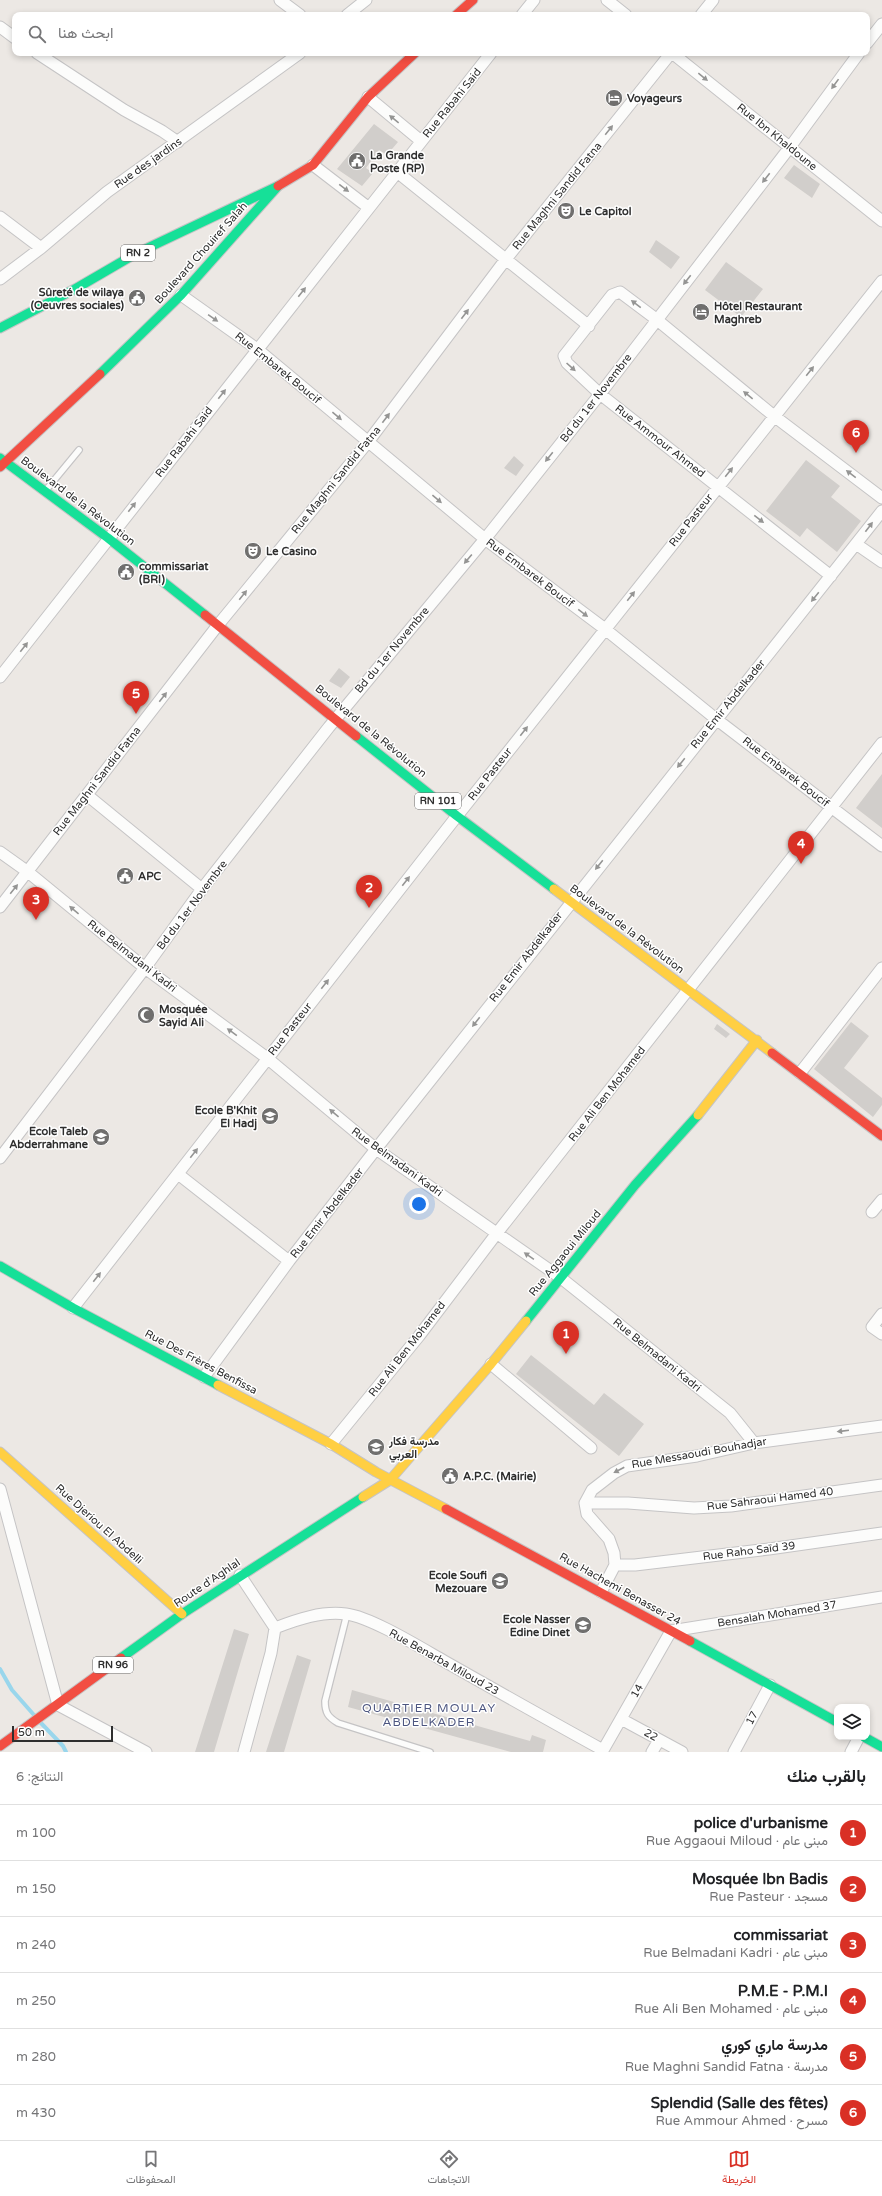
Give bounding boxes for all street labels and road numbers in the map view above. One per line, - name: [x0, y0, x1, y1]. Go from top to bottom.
- street label: Rue Rabahi Said: [420, 66, 484, 140]
- street label: Rue Ibn Khaldoune: [734, 101, 820, 173]
- street label: Rue des jardins: [112, 135, 184, 191]
- street label: Rue Maghni Sandid Fatna: [510, 140, 604, 252]
- street label: Boulevard Chouiref Salah: [152, 200, 250, 306]
- road number: RN 2: [121, 245, 155, 261]
- street label: Rue Embarek Boucif: [232, 329, 324, 407]
- street label: Bd du 1er Novembre: [557, 351, 635, 445]
- street label: Rue Ammour Ahmed: [612, 402, 708, 480]
- street label: Rue Rabahi Said: [152, 404, 216, 480]
- street label: Rue Maghni Sandid Fatna: [289, 424, 383, 536]
- street label: Boulevard de la Révolution: [18, 454, 138, 548]
- street label: Rue Pasteur: [666, 490, 716, 549]
- street label: Rue Embarek Boucif: [483, 536, 577, 611]
- street label: Bd du 1er Novembre: [352, 604, 432, 696]
- street label: Rue Emir Abdelkader: [688, 656, 768, 751]
- street label: Boulevard de la Révolution: [313, 682, 429, 780]
- street label: Rue Maghni Sandid Fatna: [50, 724, 144, 838]
- street label: Rue Embarek Boucif: [740, 734, 833, 810]
- street label: Rue Pasteur: [465, 744, 515, 803]
- road number: RN 101: [415, 793, 461, 809]
- street label: Bd du 1er Novembre: [154, 858, 230, 952]
- street label: Boulevard de la Révolution: [567, 882, 687, 976]
- street label: Rue Emir Abdelkader: [487, 909, 566, 1005]
- street label: Rue Belmadani Kadri: [85, 917, 179, 995]
- street label: Rue Pasteur: [265, 999, 315, 1058]
- street label: Rue Ali Ben Mohamed: [566, 1044, 648, 1144]
- street label: Rue Belmadani Kadri: [349, 1125, 445, 1199]
- street label: Rue Emir Abdelkader: [288, 1165, 367, 1261]
- street label: Rue Aggaoui Miloud: [526, 1207, 604, 1299]
- street label: Rue Ali Ben Mohamed: [366, 1299, 448, 1399]
- street label: Rue Belmadani Kadri: [610, 1316, 704, 1394]
- street label: Rue Des Frères Benfissa: [143, 1327, 259, 1397]
- street label: Rue Messaoudi Bouhadjar: [630, 1435, 768, 1471]
- street label: Rue Djeriou El Abdelli: [53, 1481, 145, 1567]
- street label: Rue Sahraoui Hamed 40: [706, 1485, 834, 1513]
- street label: Rue Raho Saïd 39: [702, 1539, 796, 1563]
- street label: Rue Hachemi Benasser 24: [557, 1550, 683, 1628]
- street label: Route d'Aghlal: [171, 1556, 243, 1610]
- street label: Bensalah Mohamed 37: [717, 1598, 838, 1630]
- street label: Rue Benarba Miloud 23: [387, 1626, 501, 1698]
- road number: RN 96: [93, 1657, 133, 1673]
- street label: 14: [628, 1682, 646, 1700]
- street label: 17: [743, 1709, 761, 1727]
- street label: 22: [642, 1726, 660, 1744]

